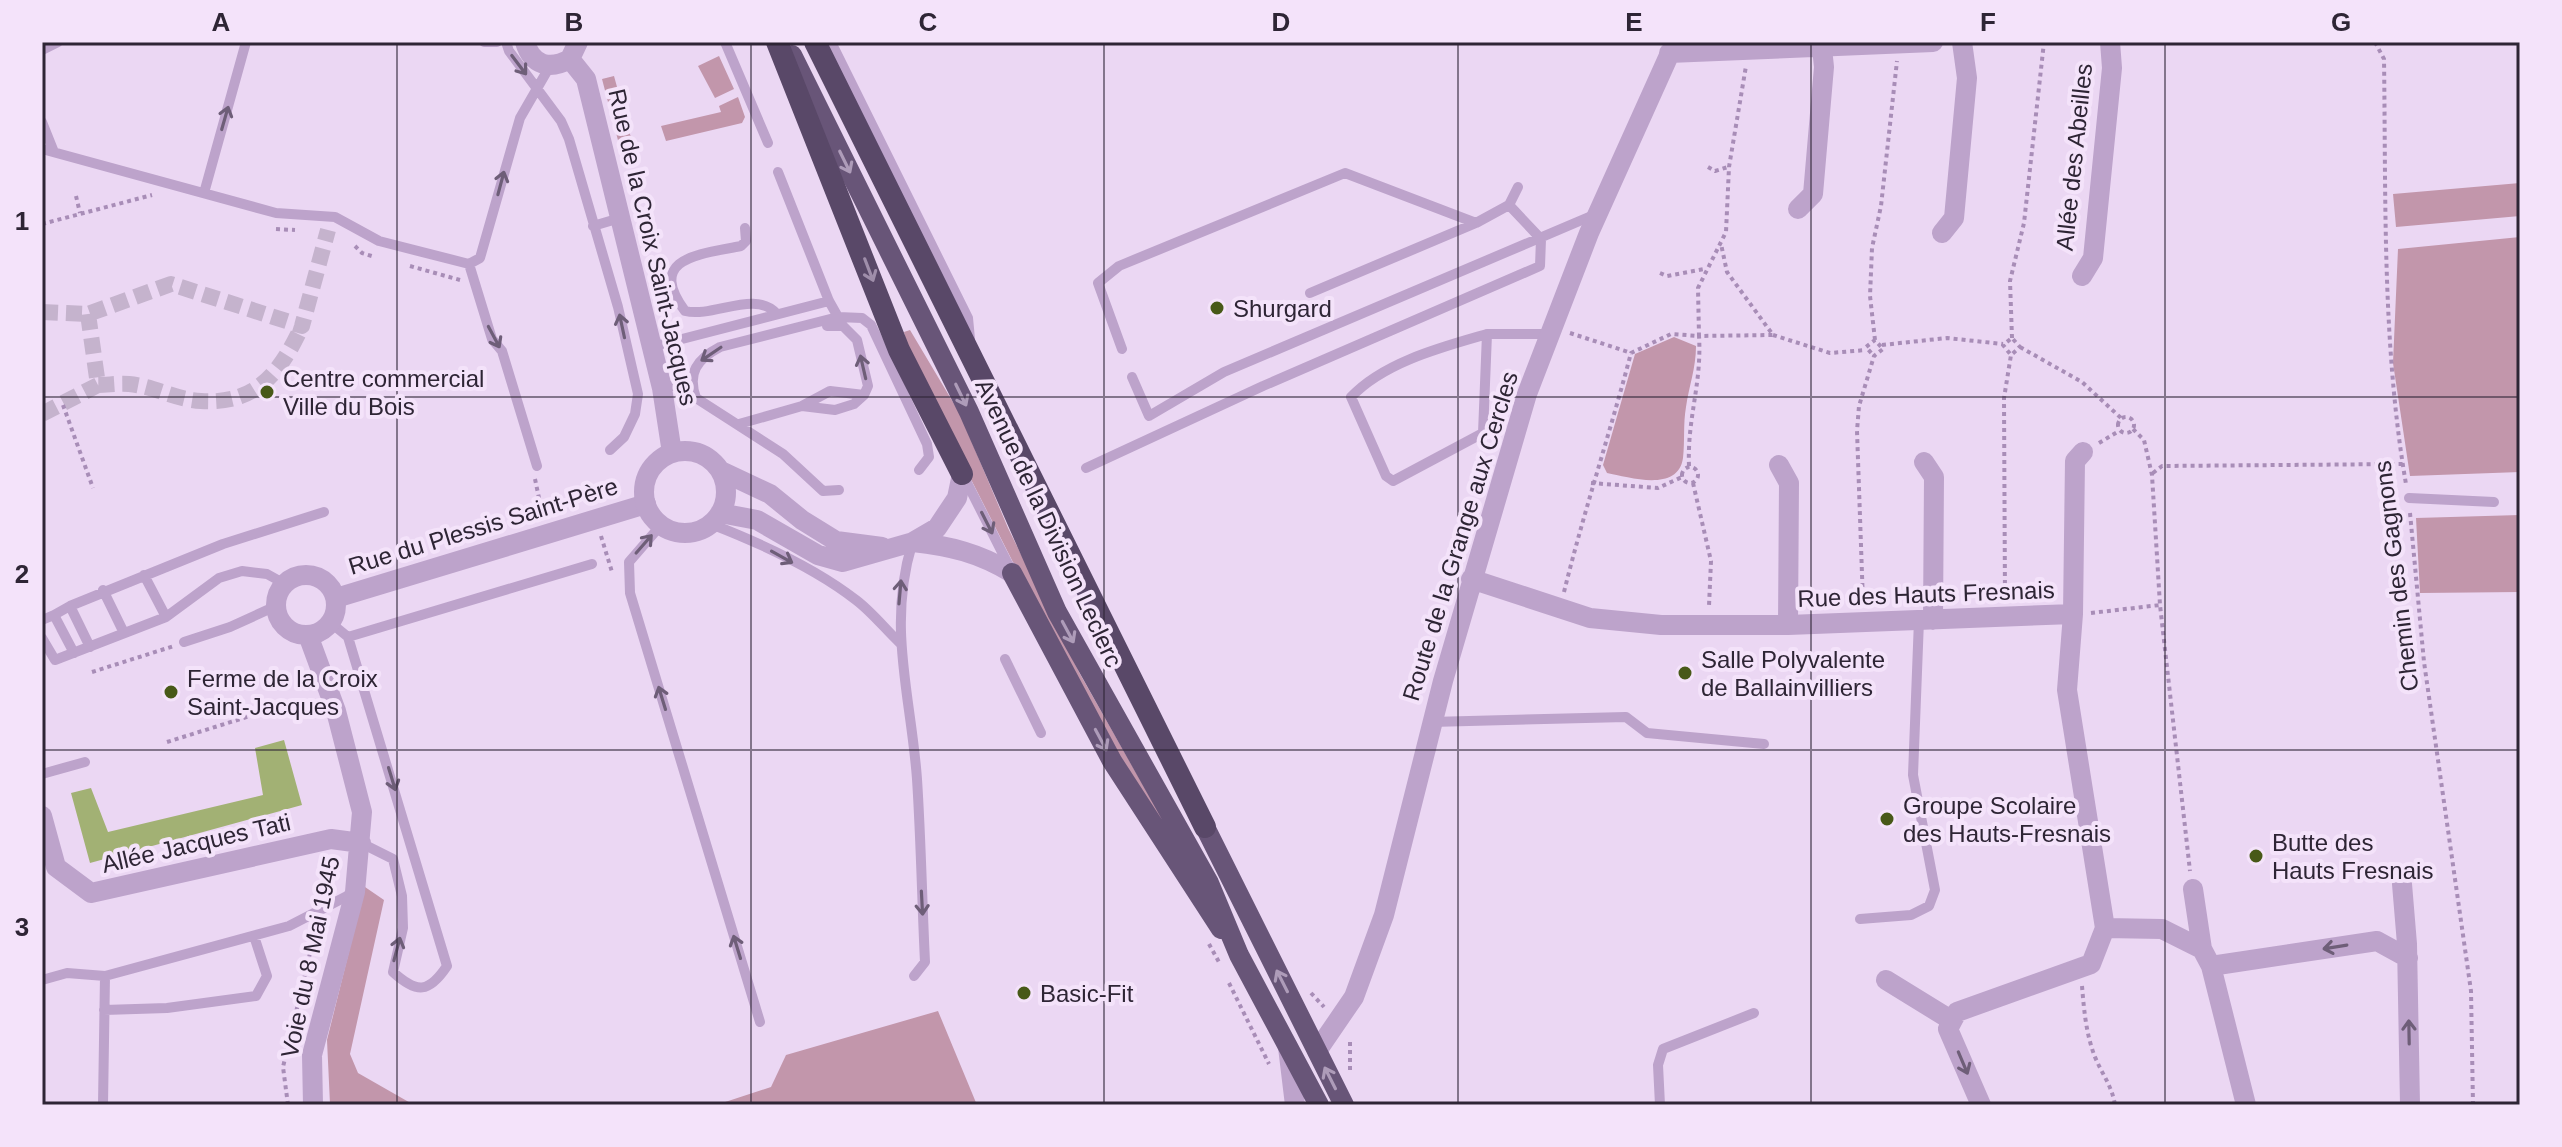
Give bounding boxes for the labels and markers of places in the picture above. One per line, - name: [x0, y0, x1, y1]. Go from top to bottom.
- place label: Shurgard: [1233, 295, 1332, 322]
- marker: Shurgard: [1208, 299, 1226, 317]
- place label: Centre commercial Ville du Bois: [283, 365, 484, 420]
- marker: Centre commercial Ville du Bois: [258, 383, 276, 401]
- place label: Salle Polyvalente de Ballainvilliers: [1701, 646, 1885, 701]
- marker: Salle Polyvalente de Ballainvilliers: [1676, 664, 1694, 682]
- place label: Ferme de la Croix Saint-Jacques: [187, 665, 378, 720]
- marker: Ferme de la Croix Saint-Jacques: [162, 683, 180, 701]
- place label: Groupe Scolaire des Hauts-Fresnais: [1903, 792, 2111, 847]
- marker: Groupe Scolaire des Hauts-Fresnais: [1878, 810, 1896, 828]
- place label: Butte des Hauts Fresnais: [2272, 829, 2433, 884]
- marker: Butte des Hauts Fresnais: [2247, 847, 2265, 865]
- place label: Basic-Fit: [1040, 980, 1134, 1007]
- marker: Basic-Fit: [1015, 984, 1033, 1002]

